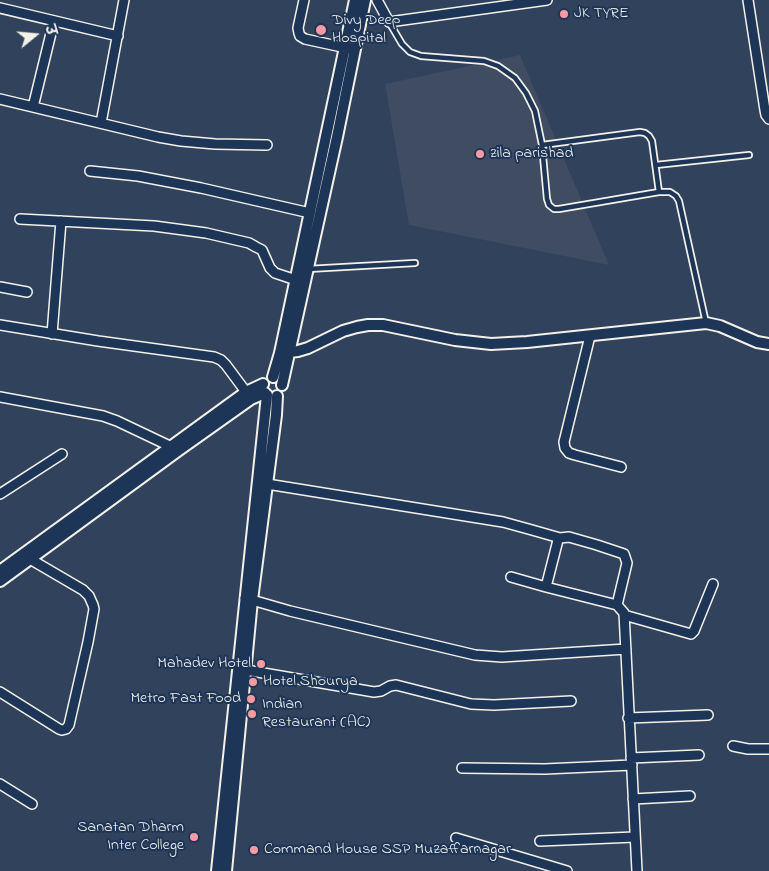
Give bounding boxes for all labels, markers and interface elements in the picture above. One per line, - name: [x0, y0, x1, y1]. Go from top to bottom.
- place label: JK TYRE: [574, 4, 629, 24]
- marker: JK TYRE: [558, 8, 570, 20]
- north arrow: [10, 10, 60, 60]
- place label: Divy Deep Hospital: [332, 11, 400, 49]
- text: उ: [38, 23, 61, 38]
- marker: Divy Deep Hospital: [314, 23, 328, 37]
- place label: zila parishad: [490, 144, 573, 164]
- marker: zila parishad: [474, 148, 486, 160]
- place label: Mahadev Hotel: [157, 654, 251, 674]
- marker: Mahadev Hotel: [255, 658, 267, 670]
- place label: Hotel Shourya: [263, 672, 358, 692]
- marker: Hotel Shourya: [247, 676, 259, 688]
- place label: Metro Fast Food: [130, 689, 241, 709]
- marker: Metro Fast Food: [245, 693, 257, 705]
- place label: Indian Restaurant (AC): [262, 695, 370, 733]
- marker: Indian Restaurant (AC): [246, 708, 258, 720]
- place label: Sanatan Dharm Inter College: [77, 818, 184, 856]
- marker: Sanatan Dharm Inter College: [188, 831, 200, 843]
- place label: Command House SSP Muzaffarnagar: [264, 840, 511, 860]
- marker: Command House SSP Muzaffarnagar: [248, 844, 260, 856]

